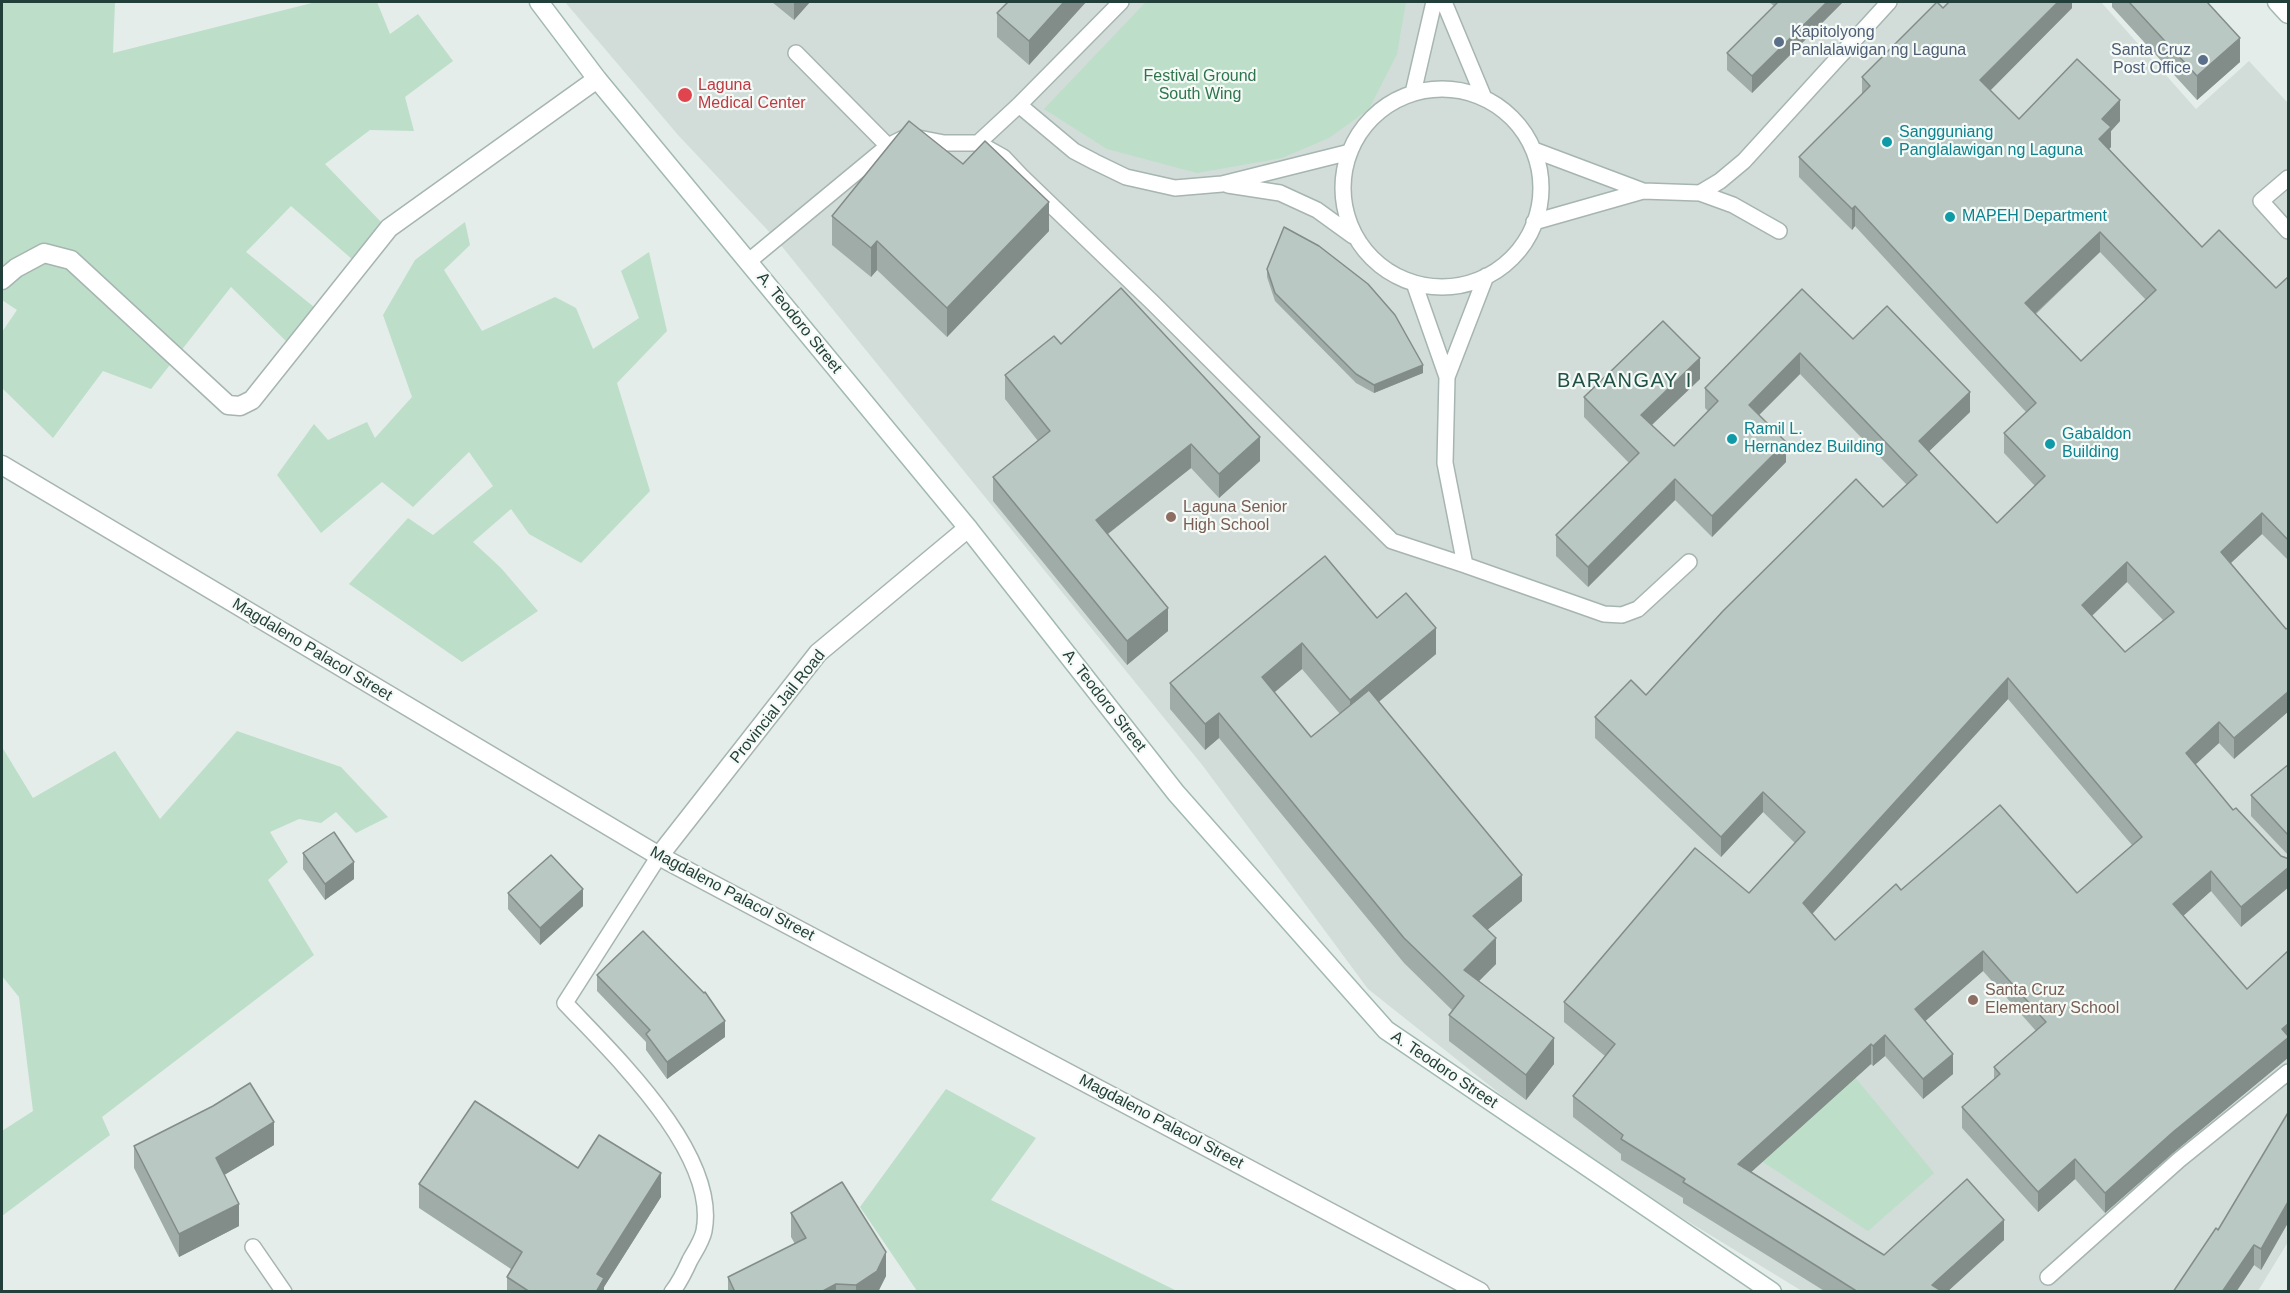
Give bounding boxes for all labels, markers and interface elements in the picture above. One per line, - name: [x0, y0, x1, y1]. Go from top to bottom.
- place label: Kapitolyong Panlalawigan ng Laguna: [1791, 23, 1966, 61]
- marker: Kapitolyong Panlalawigan ng Laguna: [1772, 35, 1786, 49]
- place label: Santa Cruz Post Office: [2111, 41, 2191, 79]
- marker: Santa Cruz Post Office: [2196, 53, 2210, 67]
- park label: Festival Ground South Wing: [1144, 67, 1256, 105]
- place label: Laguna Medical Center: [698, 76, 806, 114]
- marker: Laguna Medical Center: [676, 86, 694, 104]
- place label: Sangguniang Panglalawigan ng Laguna: [1899, 123, 2083, 161]
- marker: Sangguniang Panglalawigan ng Laguna: [1880, 135, 1894, 149]
- place label: MAPEH Department: [1962, 207, 2107, 227]
- marker: MAPEH Department: [1943, 210, 1957, 224]
- street label: A. Teodoro Street: [752, 269, 846, 377]
- district label: BARANGAY I: [1557, 369, 1693, 393]
- place label: Ramil L. Hernandez Building: [1744, 420, 1884, 458]
- place label: Gabaldon Building: [2062, 425, 2131, 463]
- marker: Ramil L. Hernandez Building: [1725, 432, 1739, 446]
- marker: Gabaldon Building: [2043, 437, 2057, 451]
- place label: Laguna Senior High School: [1183, 498, 1287, 536]
- marker: Laguna Senior High School: [1164, 510, 1178, 524]
- street label: Magdaleno Palacol Street: [229, 595, 395, 705]
- street label: Provincial Jail Road: [726, 646, 830, 768]
- street label: A. Teodoro Street: [1058, 646, 1150, 756]
- street label: Magdaleno Palacol Street: [647, 843, 817, 945]
- place label: Santa Cruz Elementary School: [1985, 981, 2119, 1019]
- marker: Santa Cruz Elementary School: [1966, 993, 1980, 1007]
- street label: A. Teodoro Street: [1387, 1027, 1501, 1113]
- street label: Magdaleno Palacol Street: [1076, 1071, 1246, 1173]

